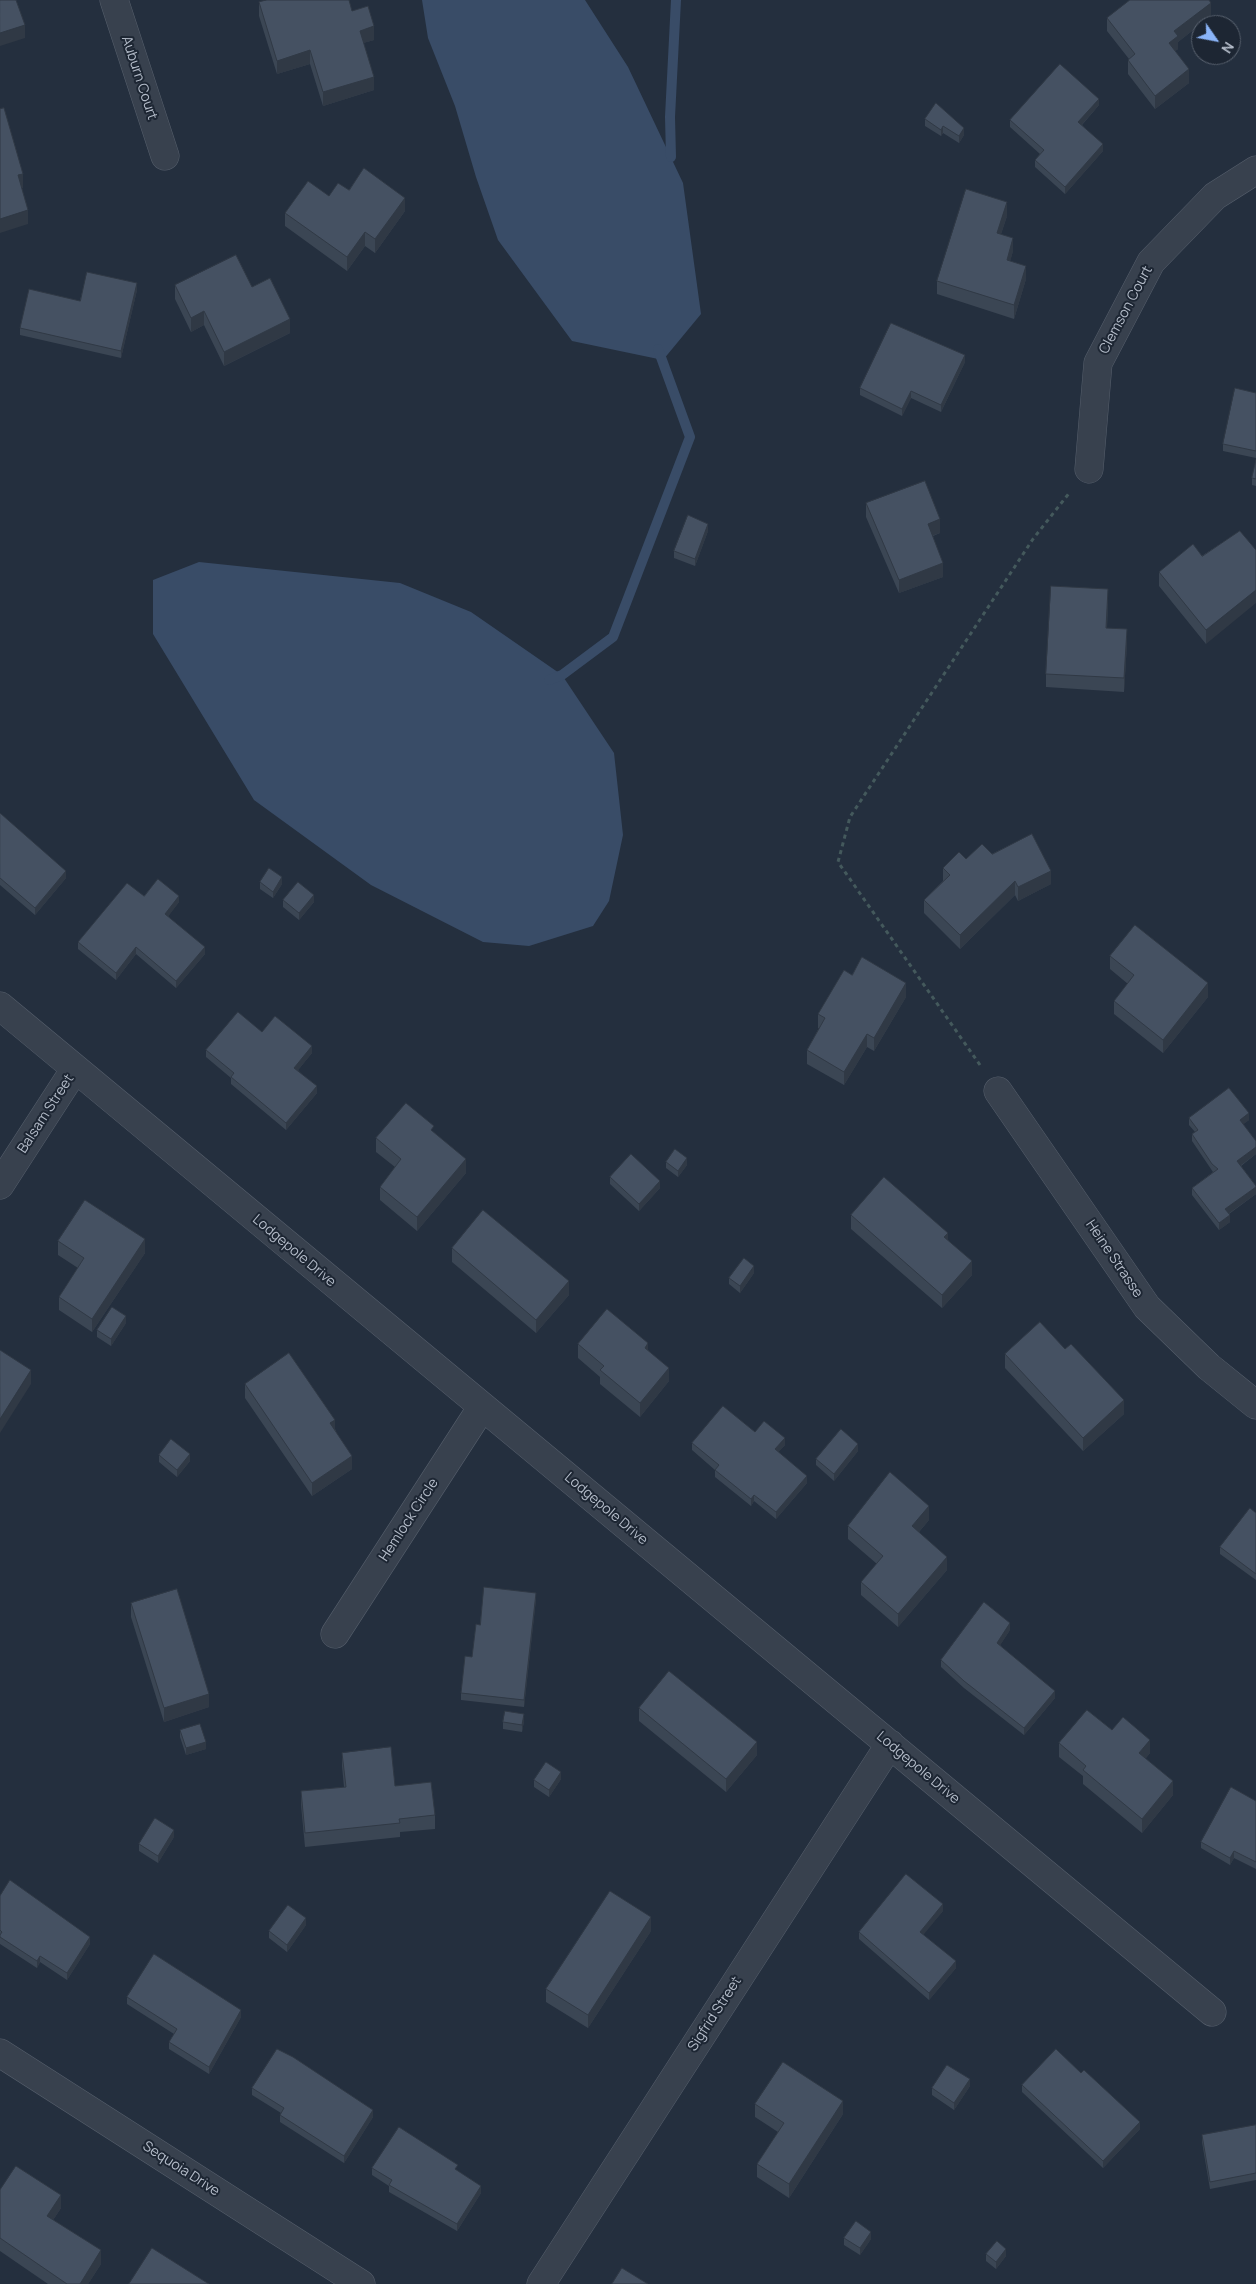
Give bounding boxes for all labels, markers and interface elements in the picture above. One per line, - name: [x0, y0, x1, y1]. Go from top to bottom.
- north arrow: [1191, 15, 1241, 65]
- street label: Auburn Court: [118, 34, 160, 122]
- text: N: [1217, 39, 1239, 57]
- street label: Clemson Court: [1096, 263, 1156, 357]
- street label: Balsam Street: [14, 1071, 78, 1157]
- street label: Lodgepole Drive: [249, 1211, 339, 1291]
- street label: Heine Strasse: [1082, 1217, 1146, 1301]
- street label: Lodgepole Drive: [561, 1469, 651, 1549]
- street label: Hemlock Circle: [376, 1475, 442, 1565]
- street label: Lodgepole Drive: [873, 1728, 963, 1808]
- street label: Sigfrid Street: [685, 1973, 745, 2055]
- street label: Sequoia Drive: [139, 2138, 223, 2200]

